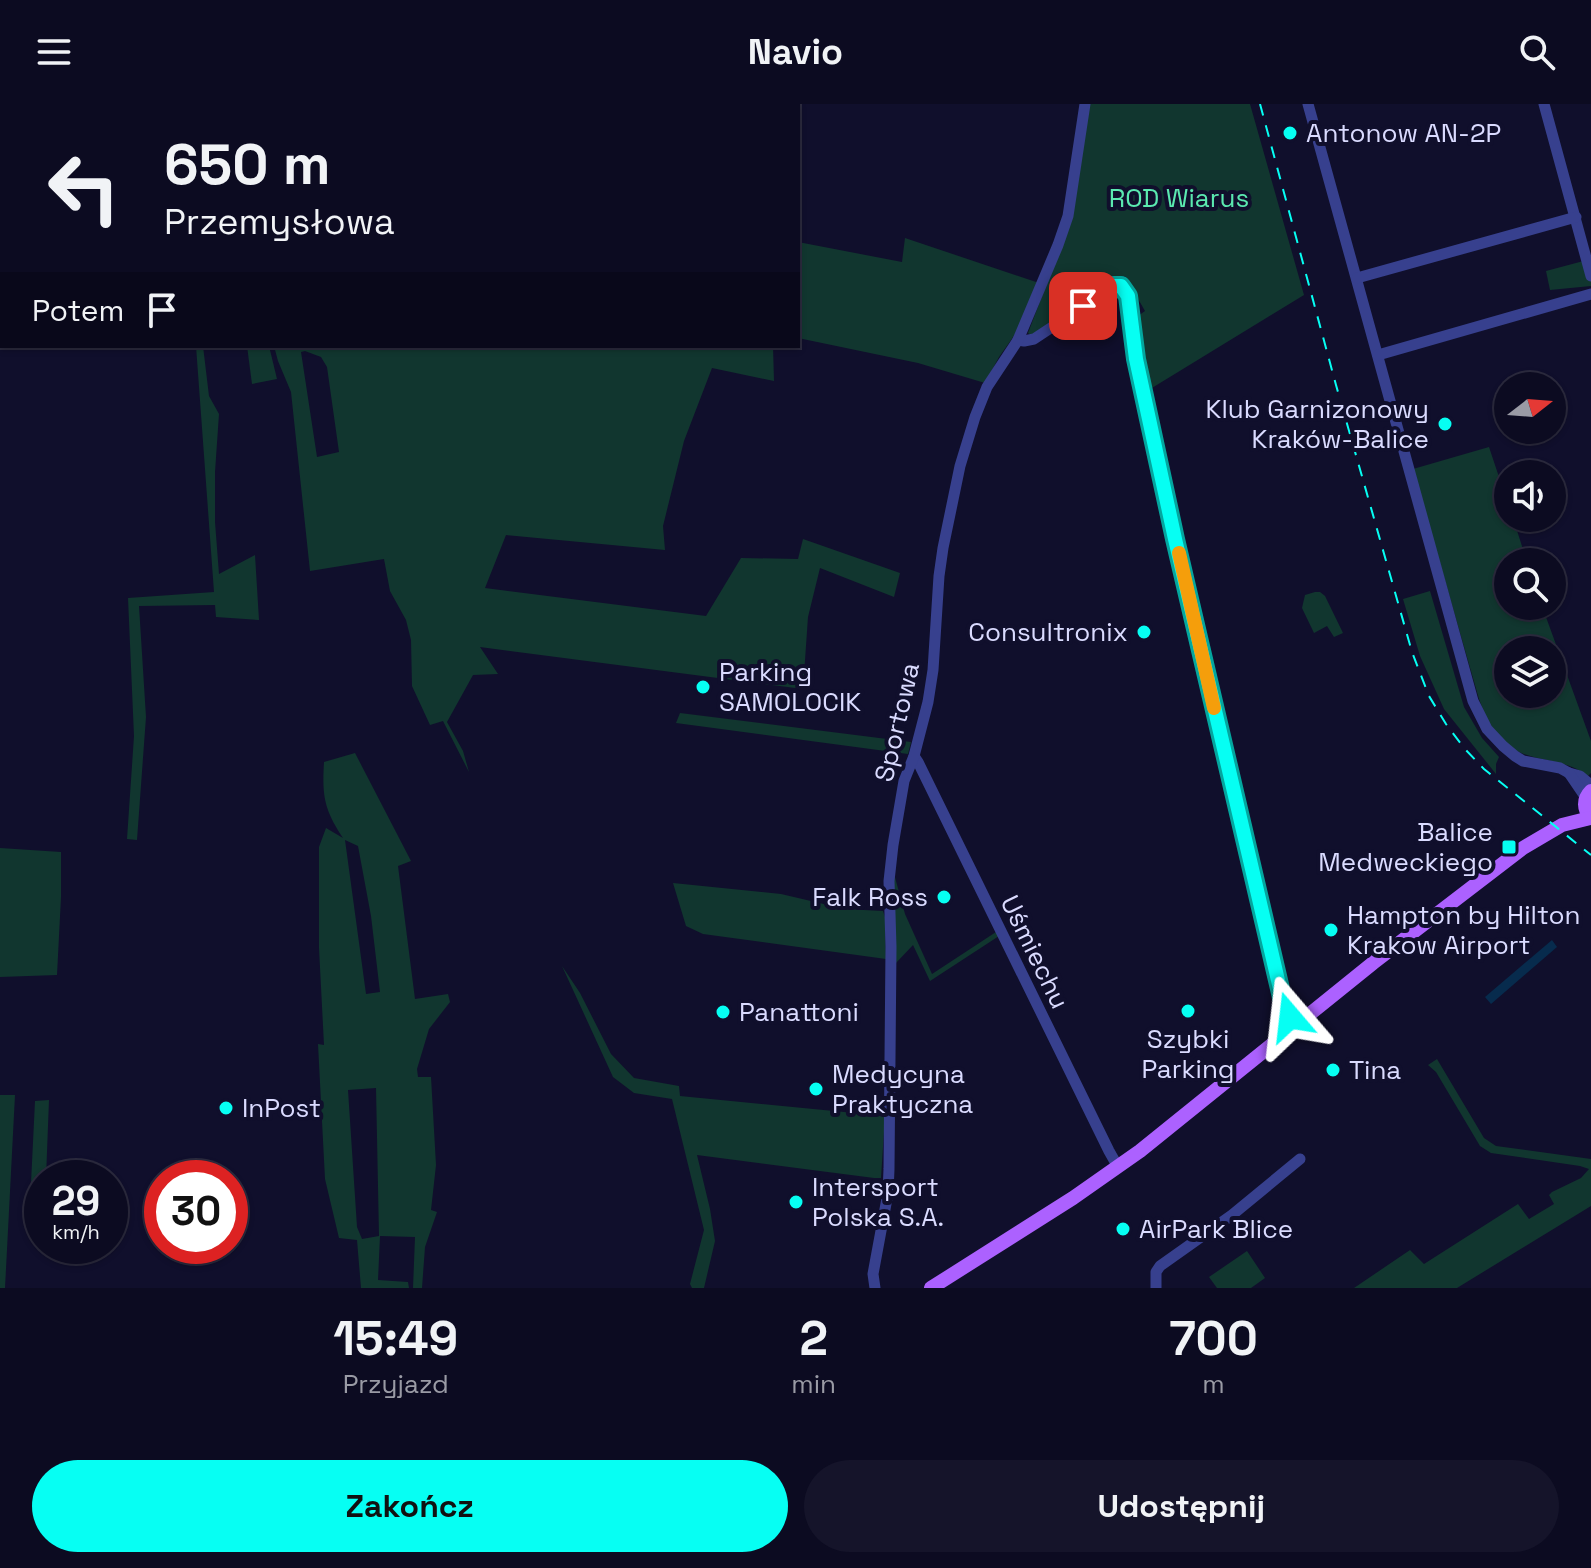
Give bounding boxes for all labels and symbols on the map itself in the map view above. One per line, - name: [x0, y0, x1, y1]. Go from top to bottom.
- place label: Antonow AN-2P: [1306, 116, 1501, 150]
- marker: Antonow AN-2P: [1281, 124, 1299, 142]
- park label: ROD Wiarus: [1109, 181, 1249, 215]
- pin: [1049, 272, 1117, 340]
- north arrow: [1494, 372, 1566, 444]
- place label: Klub Garnizonowy Kraków-Balice: [1206, 392, 1429, 456]
- marker: Klub Garnizonowy Kraków-Balice: [1436, 415, 1454, 433]
- place label: Consultronix: [968, 615, 1128, 649]
- marker: Consultronix: [1135, 623, 1153, 641]
- place label: Parking SAMOLOCIK: [719, 655, 861, 719]
- street label: Sportowa: [867, 659, 927, 785]
- marker: Parking SAMOLOCIK: [694, 678, 712, 696]
- place label: Balice Medweckiego: [1318, 815, 1493, 879]
- marker: Balice Medweckiego: [1500, 838, 1518, 856]
- place label: Falk Ross: [812, 880, 928, 914]
- marker: Falk Ross: [935, 888, 953, 906]
- street label: Uśmiechu: [993, 890, 1077, 1014]
- place label: Hampton by Hilton Krakow Airport: [1347, 898, 1580, 962]
- marker: Hampton by Hilton Krakow Airport: [1322, 921, 1340, 939]
- position arrow: [1248, 975, 1332, 1059]
- place label: Panattoni: [739, 995, 859, 1029]
- marker: Szybki Parking: [1179, 1002, 1197, 1020]
- marker: Panattoni: [714, 1003, 732, 1021]
- place label: Szybki Parking: [1141, 1022, 1235, 1086]
- place label: Tina: [1349, 1053, 1401, 1087]
- place label: Medycyna Praktyczna: [832, 1057, 973, 1121]
- marker: Tina: [1324, 1061, 1342, 1079]
- marker: Medycyna Praktyczna: [807, 1080, 825, 1098]
- place label: InPost: [242, 1091, 321, 1125]
- marker: InPost: [217, 1099, 235, 1117]
- speed limit sign: 30: [144, 1160, 248, 1264]
- place label: Intersport Polska S.A.: [812, 1170, 944, 1234]
- marker: Intersport Polska S.A.: [787, 1193, 805, 1211]
- place label: AirPark Blice: [1139, 1212, 1293, 1246]
- marker: AirPark Blice: [1114, 1220, 1132, 1238]

